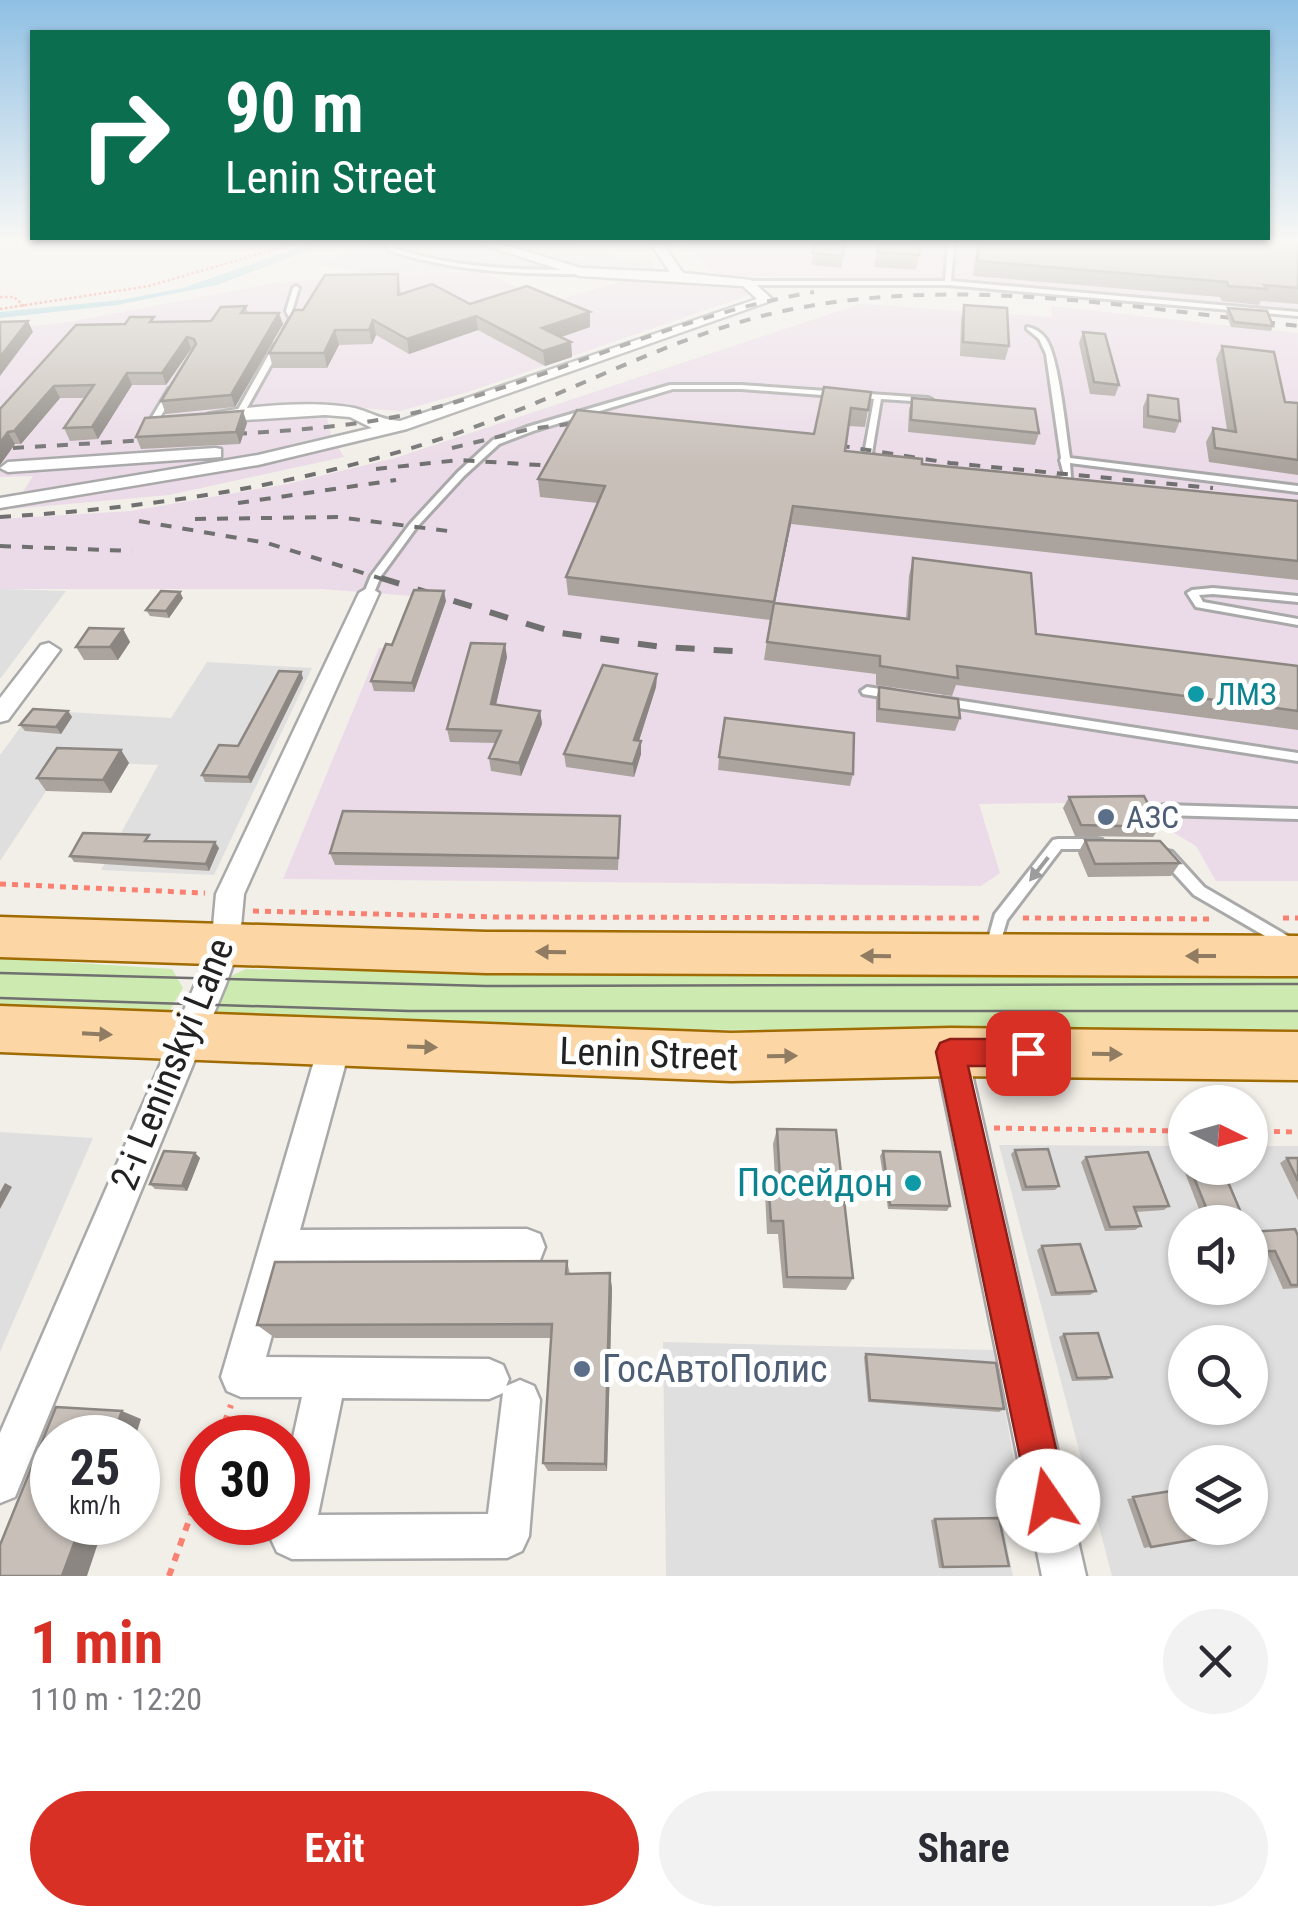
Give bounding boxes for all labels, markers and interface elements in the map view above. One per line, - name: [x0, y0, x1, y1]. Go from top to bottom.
- text: 90 m: [225, 67, 364, 149]
- icon: right: [60, 70, 190, 200]
- text: Lenin Street: [225, 151, 437, 204]
- place label: ЛМЗ: [1216, 675, 1276, 713]
- marker: ЛМЗ: [1185, 683, 1207, 705]
- place label: АЗС: [1126, 798, 1179, 836]
- marker: АЗС: [1095, 806, 1117, 828]
- one-way arrow: [1029, 856, 1049, 882]
- street label: 2-i Leninskyi Lane: [102, 932, 242, 1196]
- one-way arrow: [534, 944, 566, 960]
- one-way arrow: [859, 948, 891, 964]
- one-way arrow: [1184, 949, 1216, 965]
- pin: [986, 1011, 1071, 1096]
- icon: arrive: [1001, 1026, 1056, 1081]
- one-way arrow: [82, 1027, 114, 1043]
- street label: Lenin Street: [559, 1029, 739, 1079]
- one-way arrow: [407, 1039, 439, 1055]
- one-way arrow: [1091, 1046, 1123, 1062]
- one-way arrow: [766, 1047, 798, 1063]
- north arrow: [1168, 1085, 1268, 1185]
- map controls: [1168, 1085, 1268, 1545]
- place label: Посейдон: [737, 1161, 893, 1205]
- marker: Посейдон: [902, 1172, 924, 1194]
- button: sound: [1168, 1205, 1268, 1305]
- button: search: [1168, 1325, 1268, 1425]
- place label: ГосАвтоПолис: [602, 1347, 828, 1391]
- marker: ГосАвтоПолис: [571, 1358, 593, 1380]
- speed limit sign: 30: [180, 1415, 310, 1545]
- text: 25: [70, 1439, 120, 1497]
- button: layers: [1168, 1445, 1268, 1545]
- position arrow: [996, 1449, 1100, 1553]
- text: km/h: [69, 1491, 121, 1520]
- text: 1 min: [30, 1607, 163, 1678]
- button: close: [1163, 1609, 1268, 1714]
- text: 110 m · 12:20: [30, 1680, 202, 1718]
- button: Exit: [30, 1791, 639, 1906]
- button: Share: [659, 1791, 1268, 1906]

